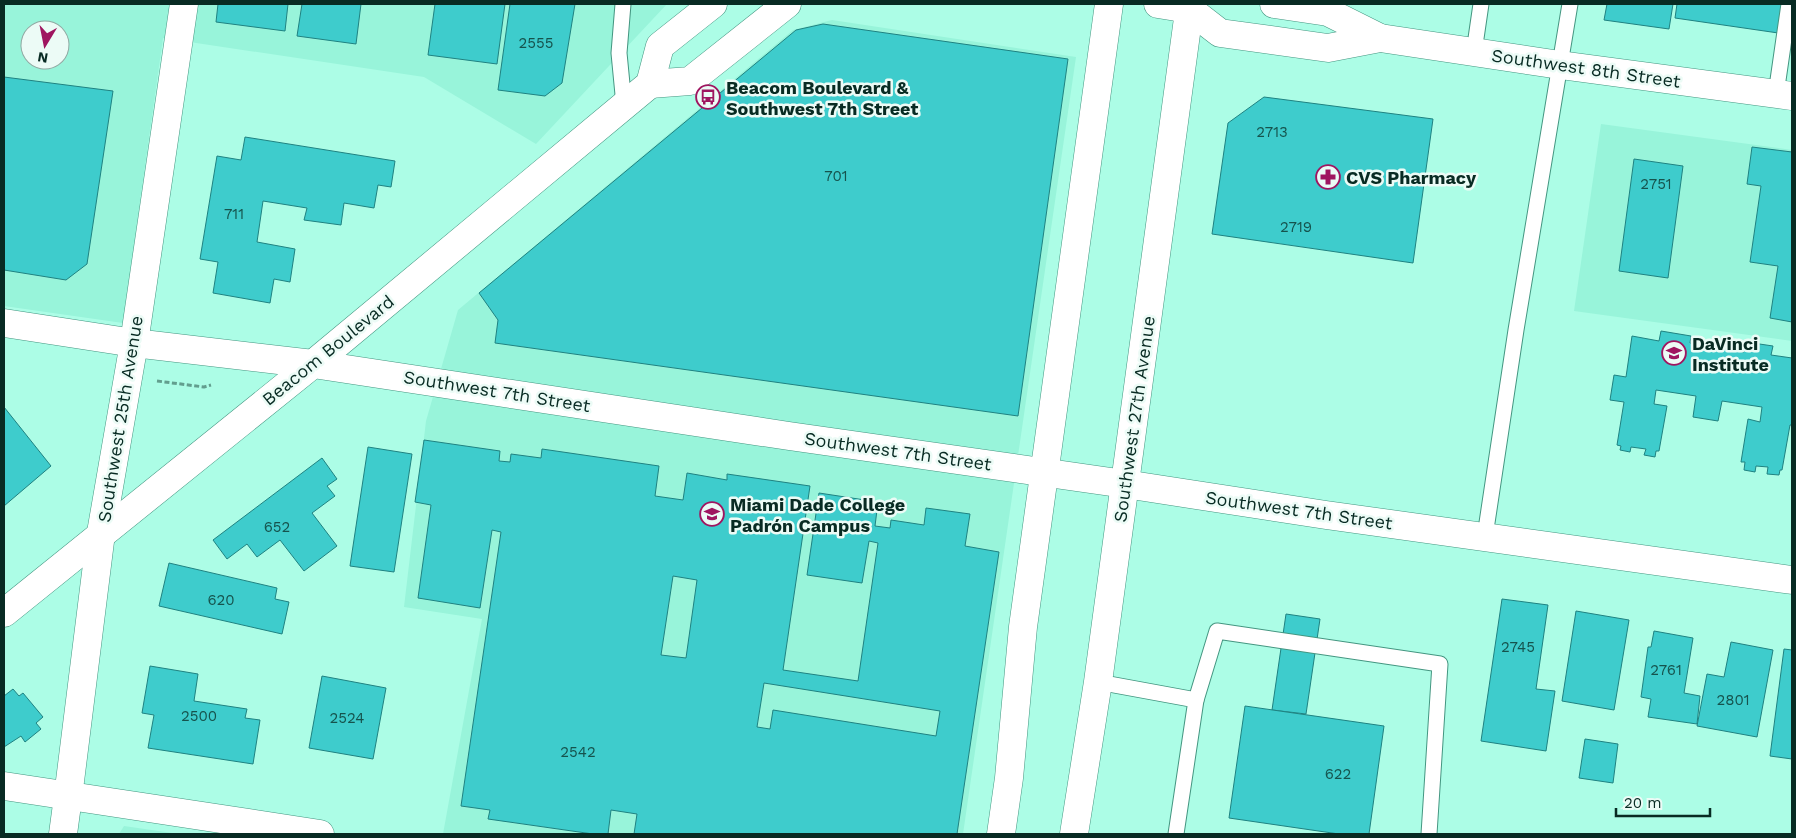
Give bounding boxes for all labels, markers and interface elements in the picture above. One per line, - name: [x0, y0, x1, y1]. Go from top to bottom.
- north arrow: [20, 20, 70, 70]
- house number: 2555: [519, 34, 553, 52]
- street label: Southwest 8th Street: [1490, 44, 1682, 92]
- text: N: [36, 49, 49, 67]
- place label: Beacom Boulevard & Southwest 7th Street: [726, 77, 918, 119]
- bus stop icon: Beacom Boulevard & Southwest 7th Street: [695, 84, 721, 110]
- house number: 2713: [1256, 123, 1288, 141]
- pharmacy icon: CVS Pharmacy: [1315, 164, 1341, 190]
- house number: 701: [824, 167, 848, 185]
- place label: CVS Pharmacy: [1346, 167, 1477, 188]
- house number: 2751: [1640, 175, 1672, 193]
- house number: 711: [224, 205, 244, 223]
- house number: 2719: [1280, 218, 1312, 236]
- street label: Beacom Boulevard: [258, 290, 398, 410]
- street label: Southwest 25th Avenue: [93, 314, 147, 524]
- street label: Southwest 27th Avenue: [1109, 314, 1159, 524]
- place label: DaVinci Institute: [1692, 333, 1769, 375]
- school or university icon: DaVinci Institute: [1661, 340, 1687, 366]
- street label: Southwest 7th Street: [402, 366, 592, 416]
- street label: Southwest 7th Street: [803, 427, 993, 475]
- street label: Southwest 7th Street: [1204, 486, 1394, 534]
- place label: Miami Dade College Padrón Campus: [730, 494, 905, 536]
- school or university icon: Miami Dade College Padrón Campus: [699, 501, 725, 527]
- house number: 652: [264, 518, 290, 536]
- house number: 620: [207, 591, 235, 609]
- house number: 2745: [1501, 638, 1535, 656]
- house number: 2761: [1650, 661, 1682, 679]
- house number: 2801: [1716, 691, 1750, 709]
- house number: 2500: [181, 707, 217, 725]
- house number: 2524: [330, 709, 364, 727]
- house number: 2542: [560, 743, 596, 761]
- house number: 622: [1325, 765, 1351, 783]
- scale bar: [1616, 786, 1710, 818]
- text: 20 m: [1624, 794, 1662, 812]

